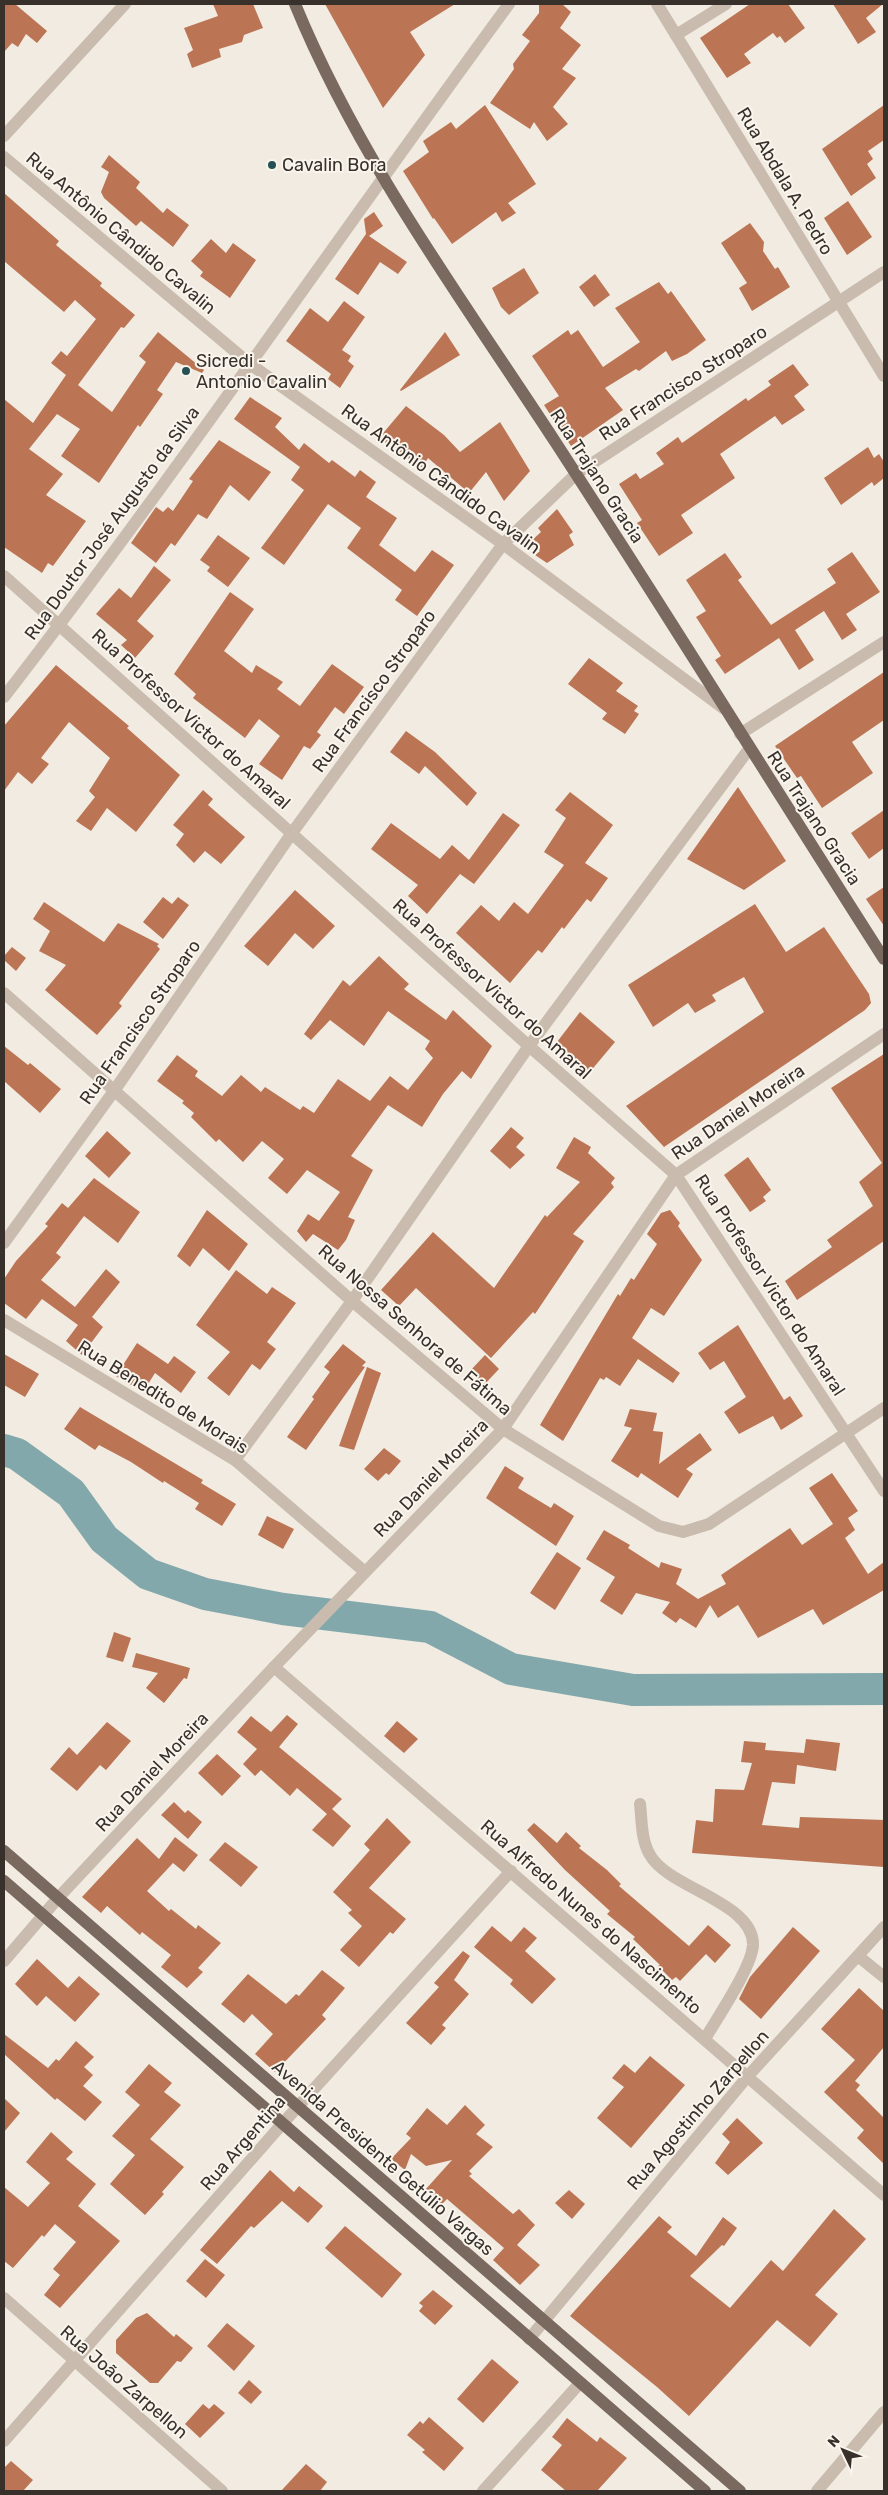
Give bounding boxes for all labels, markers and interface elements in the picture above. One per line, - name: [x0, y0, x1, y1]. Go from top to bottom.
- street label: Rua Abdala A. Pedro: [732, 103, 838, 259]
- street label: Rua Antônio Cândido Cavalin: [22, 147, 220, 319]
- place label: Cavalin Bora: [282, 154, 386, 176]
- marker: Cavalin Bora: [266, 159, 278, 171]
- street label: Rua Francisco Stroparo: [595, 320, 771, 446]
- place label: Sicredi - Antonio Cavalin: [196, 350, 327, 393]
- marker: Sicredi - Antonio Cavalin: [180, 365, 192, 377]
- street label: Rua Antônio Cândido Cavalin: [337, 399, 545, 559]
- street label: Rua Doutor José Augusto da Silva: [20, 402, 204, 644]
- street label: Rua Trajano Gracia: [545, 405, 649, 547]
- street label: Rua Francisco Stroparo: [308, 605, 440, 777]
- street label: Rua Professor Victor do Amaral: [87, 624, 295, 814]
- street label: Rua Trajano Gracia: [762, 747, 866, 889]
- street label: Rua Professor Victor do Amaral: [388, 894, 596, 1084]
- street label: Rua Francisco Stroparo: [75, 935, 205, 1109]
- street label: Rua Daniel Moreira: [667, 1059, 809, 1165]
- street label: Rua Professor Victor do Amaral: [690, 1170, 850, 1400]
- street label: Rua Nossa Senhora de Fátima: [314, 1240, 516, 1420]
- street label: Rua Benedito de Morais: [74, 1335, 252, 1459]
- street label: Rua Daniel Moreira: [369, 1414, 493, 1542]
- street label: Rua Daniel Moreira: [91, 1708, 213, 1836]
- street label: Rua Alfredo Nunes do Nascimento: [476, 1815, 706, 2019]
- street label: Rua Agostinho Zarpellon: [622, 2025, 774, 2195]
- street label: Avenida Presidente Getúlio Vargas: [268, 2056, 498, 2260]
- street label: Rua Argentina: [196, 2091, 290, 2195]
- street label: Rua João Zarpellon: [56, 2321, 192, 2443]
- north arrow: [818, 2425, 868, 2475]
- text: N: [824, 2432, 844, 2451]

